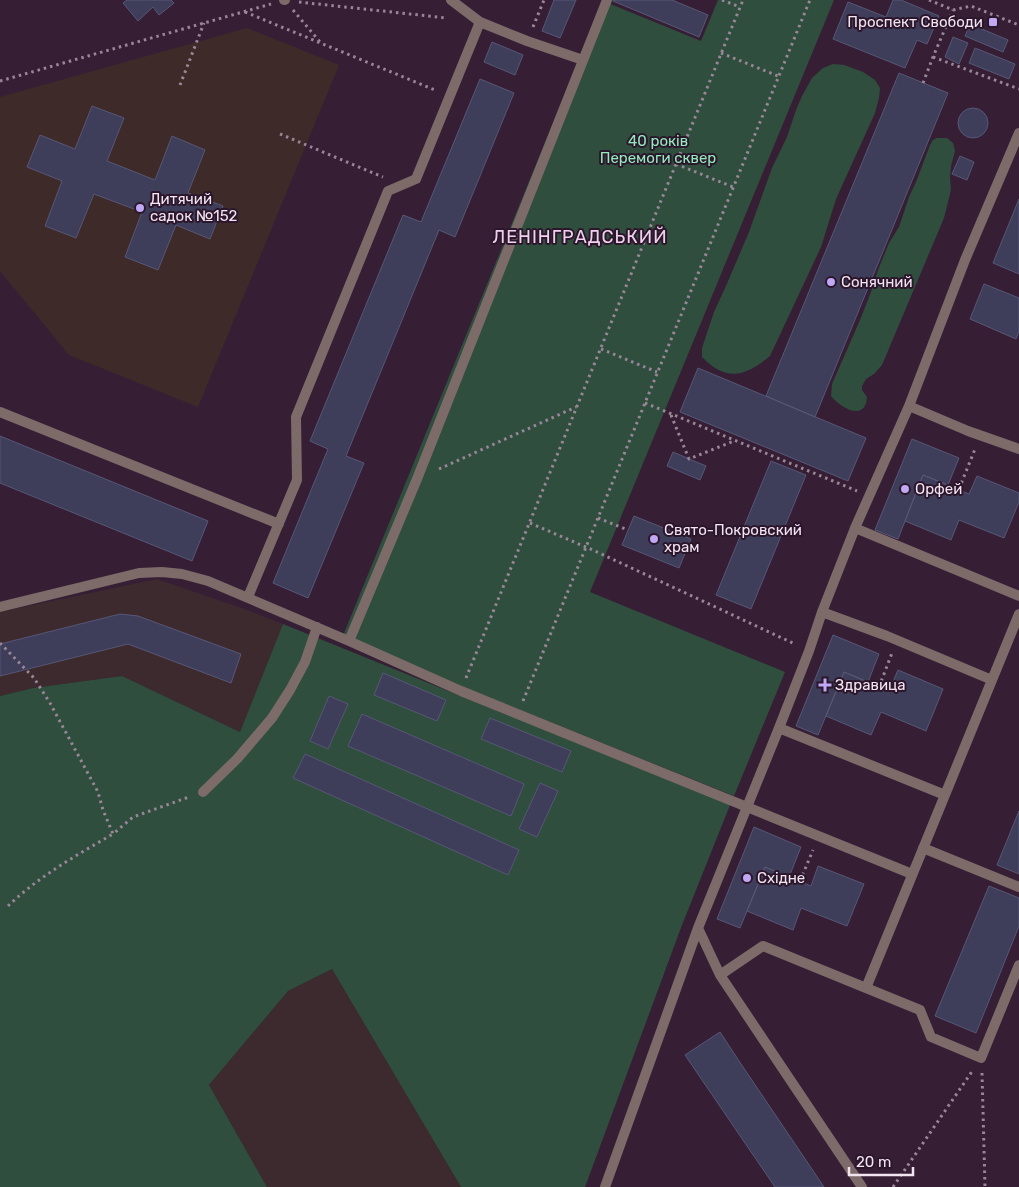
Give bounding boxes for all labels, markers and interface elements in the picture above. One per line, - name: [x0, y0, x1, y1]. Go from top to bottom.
- place label: Проспект Свободи: [847, 13, 983, 31]
- marker: Проспект Свободи: [987, 16, 999, 28]
- park label: 40 років Перемоги сквер: [600, 132, 716, 167]
- place label: Дитячий садок №152: [150, 190, 238, 225]
- marker: Дитячий садок №152: [134, 202, 146, 214]
- district label: ЛЕНІНГРАДСЬКИЙ: [492, 226, 668, 248]
- place label: Сонячний: [841, 273, 913, 291]
- marker: Сонячний: [825, 276, 837, 288]
- place label: Орфей: [915, 480, 962, 498]
- marker: Орфей: [899, 483, 911, 495]
- place label: Свято-Покровский храм: [664, 521, 802, 556]
- marker: Свято-Покровский храм: [648, 533, 660, 545]
- place label: Здравица: [835, 676, 906, 694]
- marker: Здравица: [819, 679, 831, 691]
- place label: Східне: [757, 869, 805, 887]
- marker: Східне: [741, 872, 753, 884]
- scale bar: [849, 1144, 913, 1176]
- text: 20 m: [856, 1153, 891, 1171]

